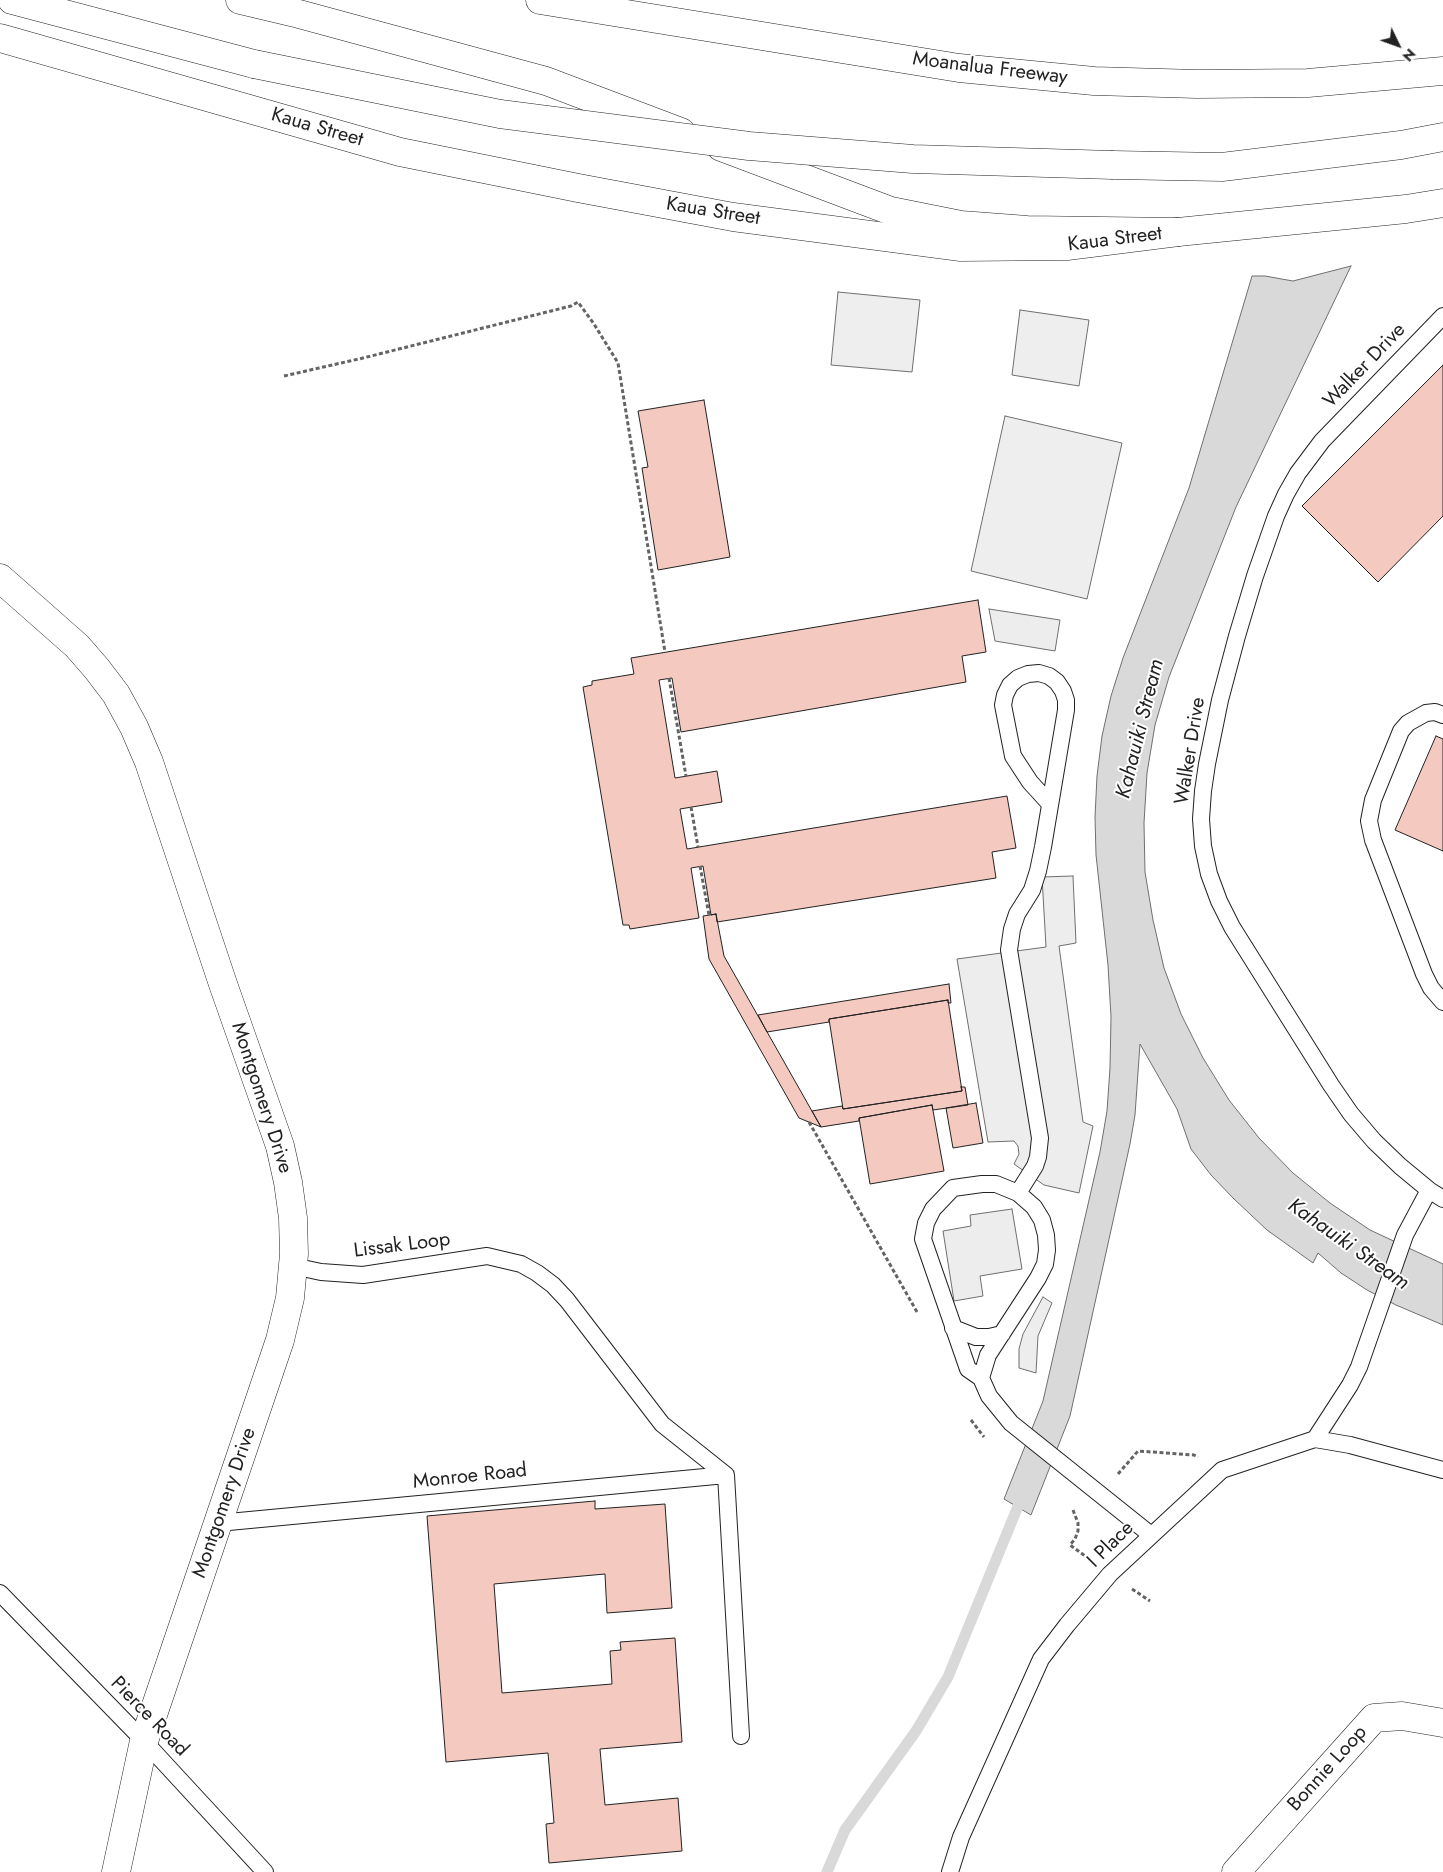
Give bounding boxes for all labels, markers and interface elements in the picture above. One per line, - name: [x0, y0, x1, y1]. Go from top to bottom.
- north arrow: [1373, 20, 1423, 70]
- text: N: [1398, 44, 1420, 66]
- street label: Moanalua Freeway: [911, 48, 1069, 90]
- street label: Kaua Street: [268, 103, 366, 153]
- street label: Kaua Street: [664, 193, 762, 231]
- street label: Kaua Street: [1067, 222, 1163, 258]
- street label: Walker Drive: [1319, 319, 1411, 413]
- water label: Kahauiki Stream: [1112, 657, 1170, 801]
- street label: Walker Drive: [1171, 696, 1211, 806]
- street label: Montgomery Drive: [225, 1019, 297, 1177]
- water label: Kahauiki Stream: [1282, 1194, 1414, 1296]
- street label: Lissak Loop: [352, 1228, 452, 1264]
- street label: Montgomery Drive: [188, 1425, 262, 1581]
- street label: Monroe Road: [412, 1459, 528, 1495]
- street label: I Place: [1083, 1517, 1139, 1573]
- street label: Pierce Road: [105, 1672, 193, 1762]
- street label: Bonnie Loop: [1283, 1721, 1373, 1817]

